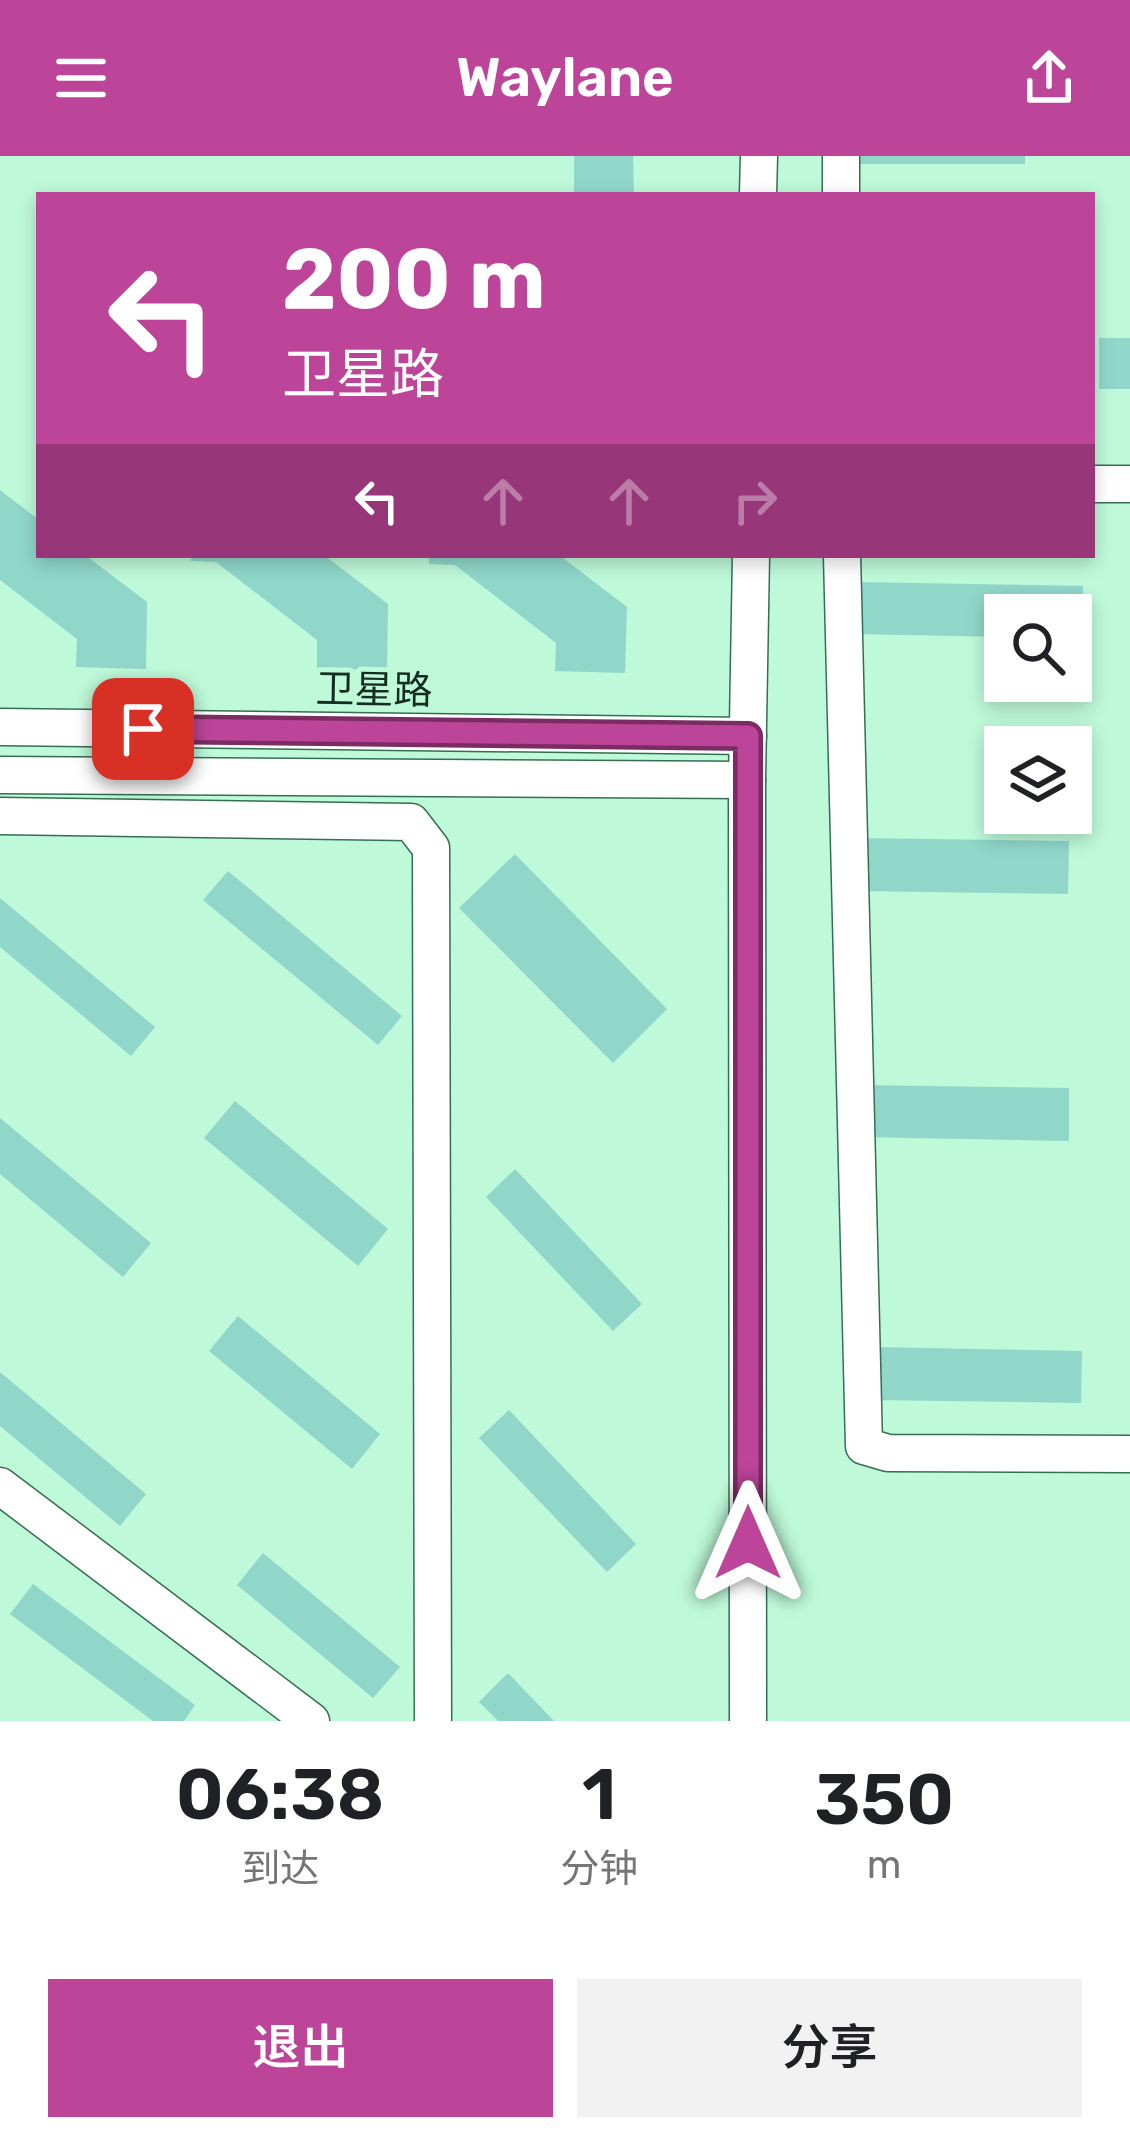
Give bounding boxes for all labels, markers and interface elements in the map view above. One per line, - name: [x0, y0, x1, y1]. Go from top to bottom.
- icon: menu: [48, 45, 114, 111]
- icon: share: [1016, 45, 1082, 111]
- text: Waylane: [456, 46, 674, 110]
- text: 200 m: [282, 229, 546, 329]
- icon: left: [84, 240, 240, 396]
- text: 卫星路: [282, 343, 444, 407]
- icon: left: [344, 468, 410, 534]
- icon: ahead: [470, 468, 536, 534]
- icon: ahead: [596, 468, 662, 534]
- icon: right: [722, 468, 788, 534]
- map controls: [984, 594, 1092, 834]
- button: search: [984, 594, 1092, 702]
- street label: 卫星路: [315, 666, 433, 714]
- pin: [92, 678, 194, 780]
- icon: arrive: [110, 696, 176, 762]
- button: layers: [984, 726, 1092, 834]
- position arrow: [685, 1480, 811, 1606]
- text: 06:38: [176, 1752, 385, 1837]
- text: 1: [582, 1752, 617, 1837]
- text: 350: [814, 1757, 954, 1842]
- text: m: [867, 1842, 902, 1888]
- text: 到达: [241, 1846, 319, 1892]
- text: 分钟: [560, 1846, 638, 1892]
- button: 退出: [48, 1979, 553, 2117]
- button: 分享: [577, 1979, 1082, 2117]

